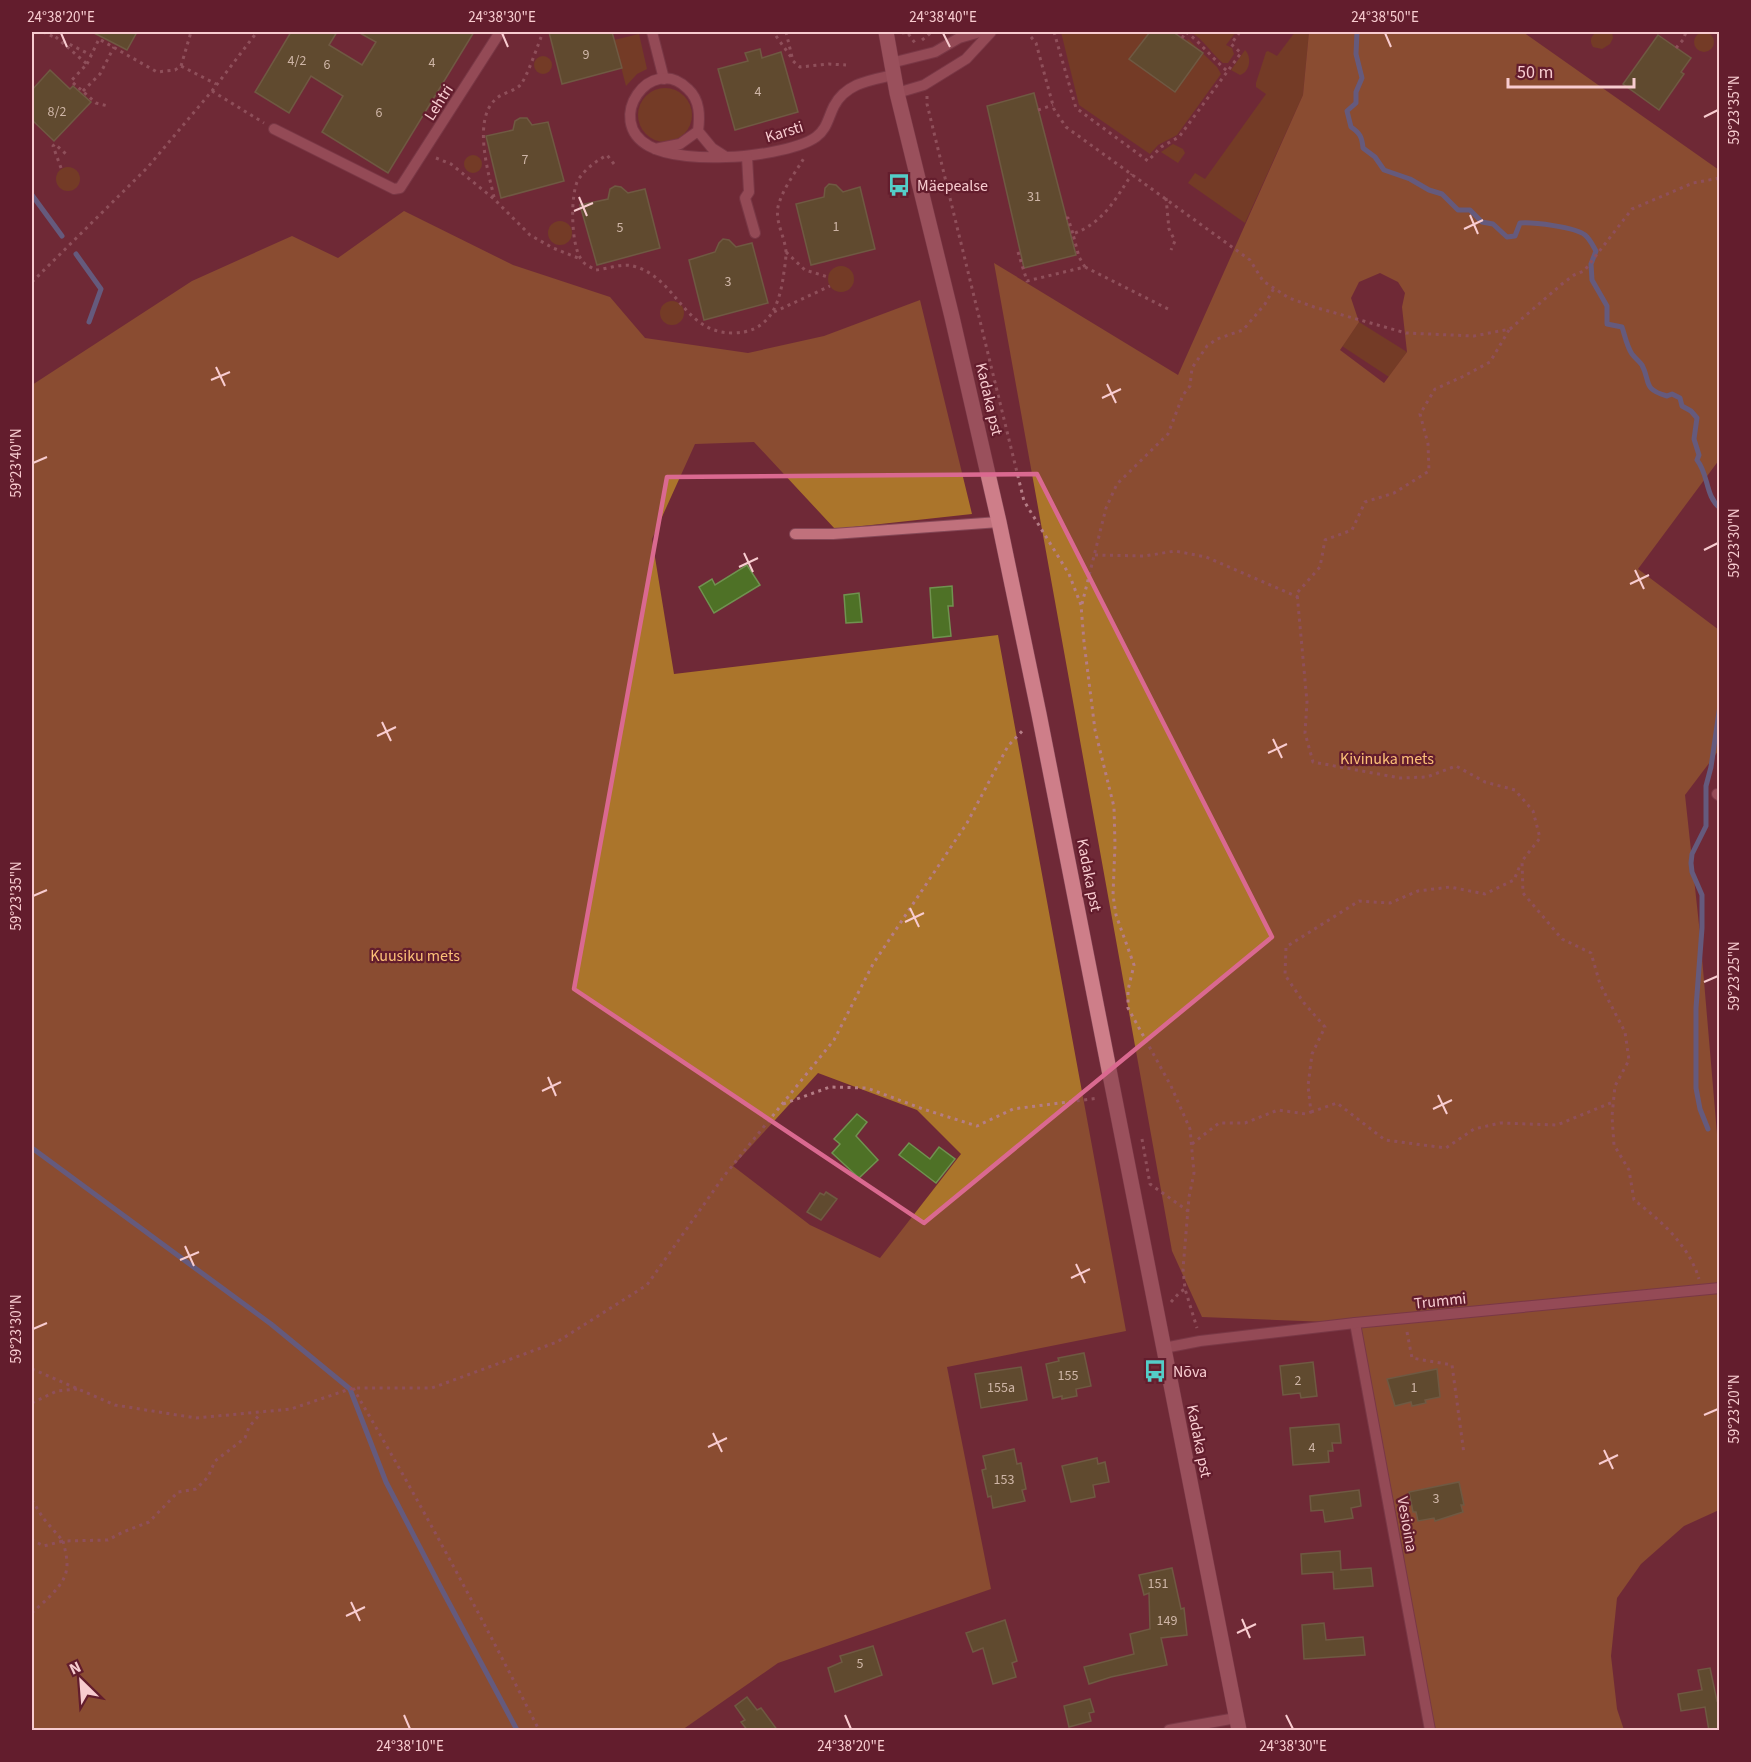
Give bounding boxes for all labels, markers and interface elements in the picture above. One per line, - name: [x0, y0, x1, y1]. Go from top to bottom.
- text: 24°38'20"E: [27, 7, 95, 28]
- text: 24°38'30"E: [468, 7, 536, 28]
- text: 24°38'40"E: [909, 7, 977, 28]
- text: 24°38'50"E: [1351, 7, 1419, 28]
- house number: 9: [583, 45, 590, 65]
- house number: 4/2: [288, 51, 306, 71]
- scale bar: [1508, 51, 1634, 89]
- house number: 4: [429, 53, 436, 73]
- house number: 6: [324, 55, 331, 75]
- text: 50 m: [1517, 60, 1553, 85]
- text: 59°23'35"N: [1724, 75, 1745, 145]
- street label: Lehtri: [419, 80, 459, 125]
- house number: 4: [755, 82, 762, 102]
- house number: 8/2: [48, 102, 66, 122]
- house number: 6: [376, 103, 383, 123]
- street label: Karsti: [763, 116, 806, 148]
- house number: 7: [522, 150, 529, 170]
- bus stop icon: Mäepealse: [886, 172, 912, 198]
- place label: Mäepealse: [917, 175, 988, 197]
- house number: 31: [1027, 187, 1041, 207]
- house number: 1: [833, 217, 840, 237]
- house number: 5: [617, 218, 624, 238]
- house number: 3: [725, 272, 732, 292]
- street label: Kadaka pst: [970, 361, 1008, 438]
- text: 59°23'40"N: [6, 428, 27, 498]
- text: 59°23'30"N: [1724, 508, 1745, 578]
- park label: Kivinuka mets: [1340, 748, 1434, 770]
- street label: Kadaka pst: [1071, 837, 1107, 914]
- text: 59°23'35"N: [6, 861, 27, 931]
- text: 59°23'25"N: [1724, 941, 1745, 1011]
- park label: Kuusiku mets: [370, 945, 460, 967]
- street label: Trummi: [1413, 1287, 1467, 1315]
- text: 59°23'30"N: [6, 1294, 27, 1364]
- bus stop icon: Nõva: [1142, 1358, 1168, 1384]
- place label: Nõva: [1173, 1361, 1207, 1383]
- house number: 155: [1058, 1366, 1078, 1386]
- house number: 2: [1295, 1371, 1302, 1391]
- text: 59°23'20"N: [1724, 1374, 1745, 1444]
- house number: 155a: [987, 1378, 1015, 1398]
- house number: 1: [1411, 1378, 1418, 1398]
- street label: Kadaka pst: [1181, 1403, 1217, 1480]
- house number: 4: [1309, 1438, 1316, 1458]
- house number: 153: [994, 1470, 1014, 1490]
- house number: 3: [1433, 1489, 1440, 1509]
- street label: Vesioina: [1391, 1495, 1423, 1554]
- house number: 151: [1148, 1574, 1168, 1594]
- house number: 149: [1157, 1611, 1177, 1631]
- north arrow: [51, 1651, 111, 1711]
- house number: 5: [857, 1654, 864, 1674]
- text: N: [66, 1656, 85, 1681]
- text: 24°38'10"E: [376, 1736, 444, 1757]
- text: 24°38'20"E: [817, 1736, 885, 1757]
- text: 24°38'30"E: [1259, 1736, 1327, 1757]

